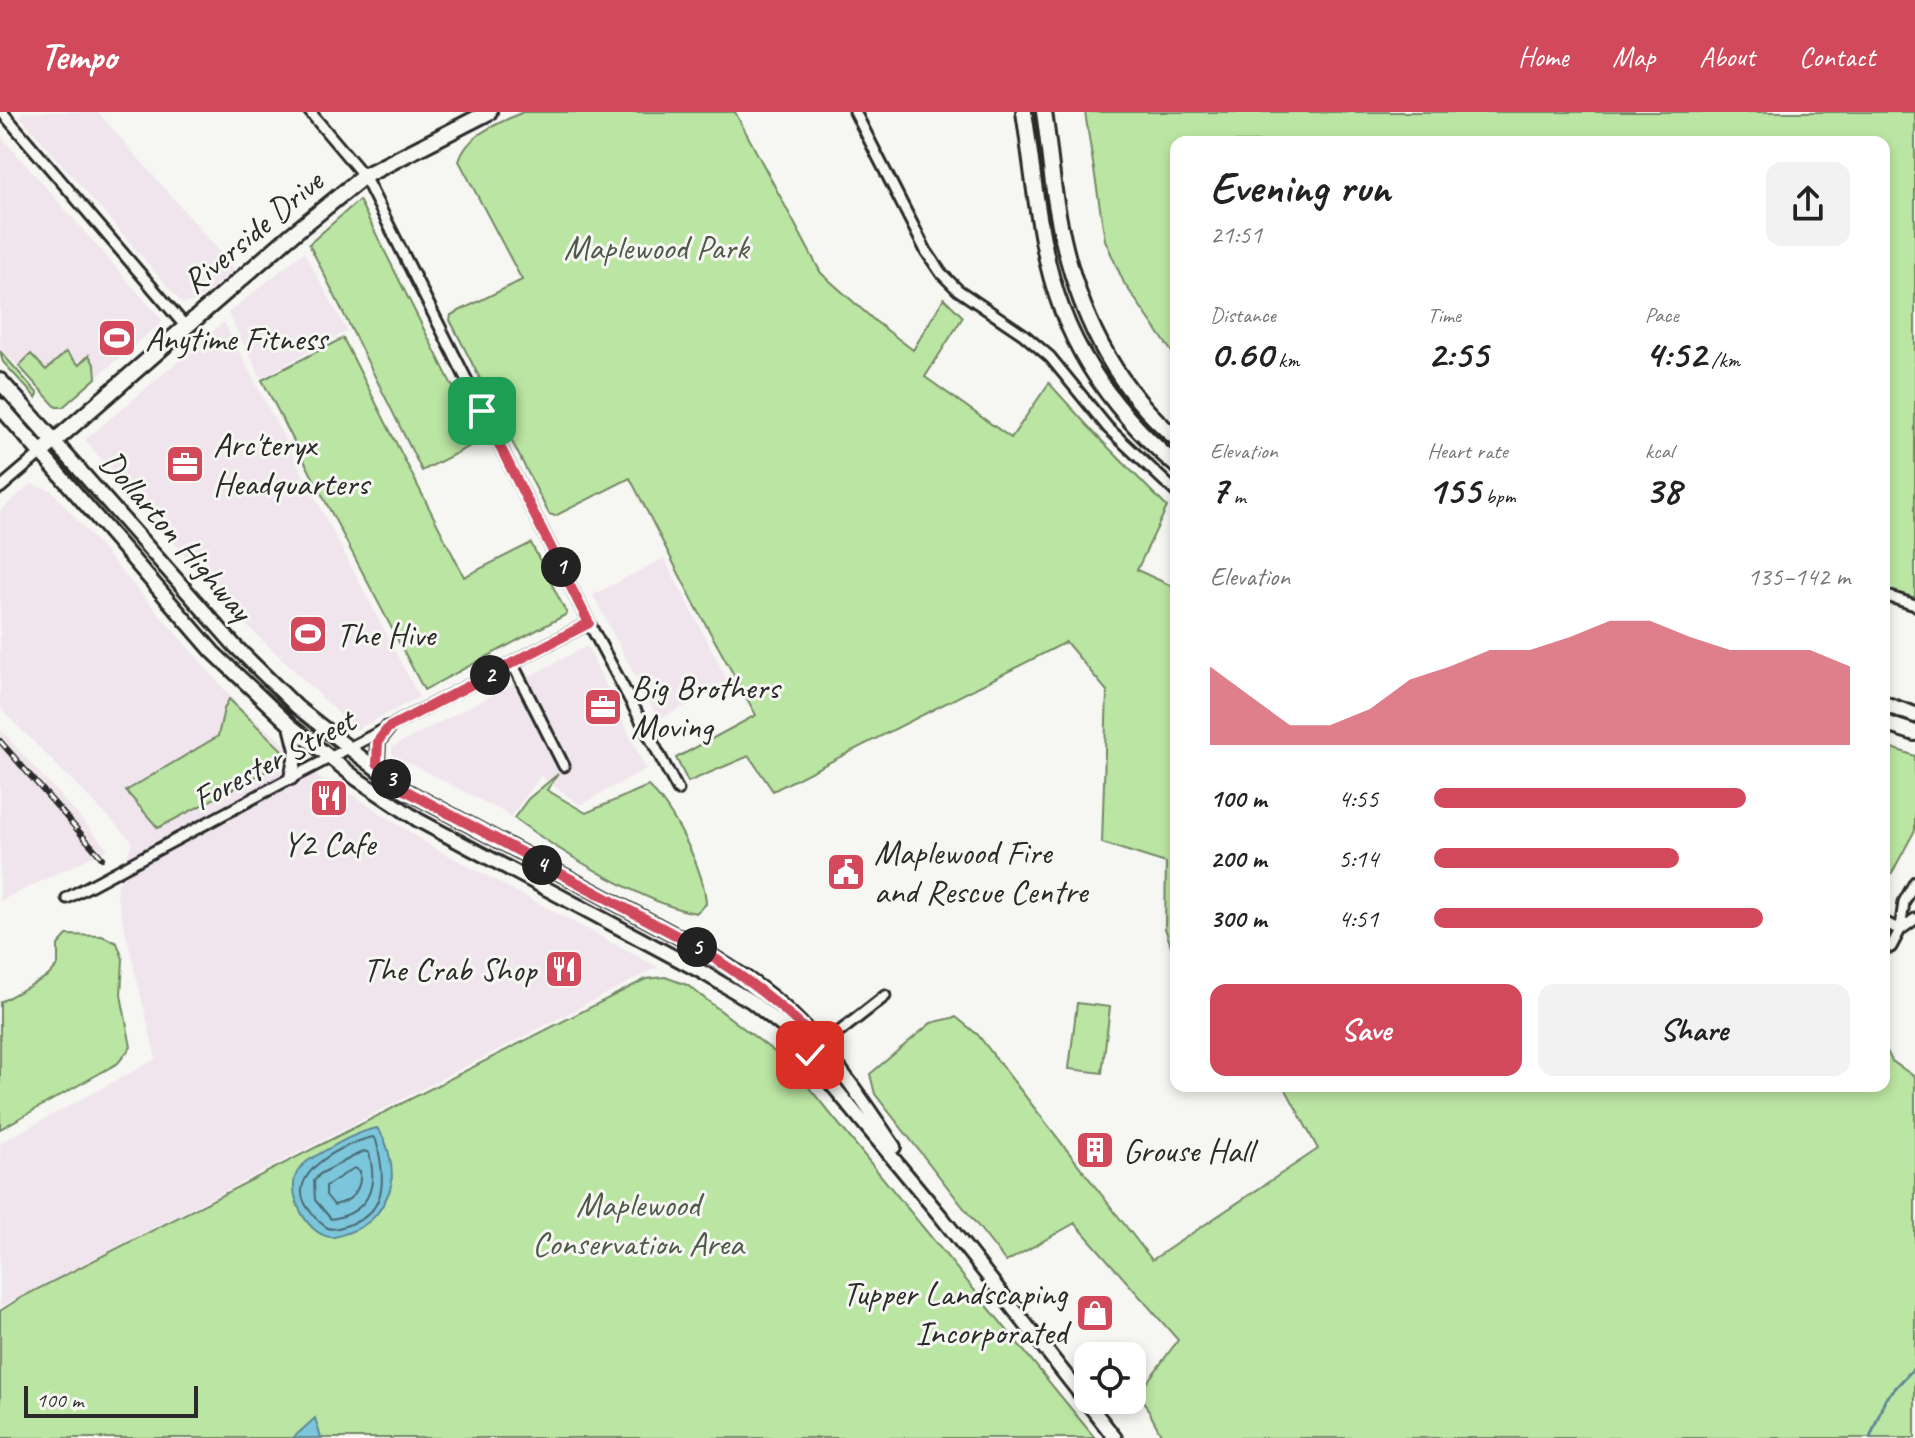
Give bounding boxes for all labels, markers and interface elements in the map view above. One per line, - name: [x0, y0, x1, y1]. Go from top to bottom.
- text: Tempo: [40, 33, 116, 80]
- text: Home: [1518, 39, 1568, 74]
- text: Map: [1612, 39, 1655, 74]
- text: About: [1699, 39, 1755, 74]
- text: Contact: [1799, 39, 1875, 74]
- street label: Riverside Drive: [173, 159, 333, 303]
- text: Evening run: [1210, 160, 1390, 215]
- button: share: [1766, 162, 1850, 246]
- text: 21:51: [1210, 218, 1262, 251]
- park label: Maplewood Park: [564, 226, 751, 269]
- text: Distance: [1210, 301, 1276, 329]
- text: Time: [1427, 301, 1461, 329]
- text: Pace: [1645, 301, 1679, 329]
- sports icon: Anytime Fitness: [96, 317, 138, 359]
- place label: Anytime Fitness: [145, 317, 330, 360]
- text: 0.60: [1210, 329, 1273, 379]
- text: 2:55: [1427, 329, 1488, 379]
- text: 4:52: [1645, 329, 1706, 379]
- text: km: [1273, 346, 1300, 374]
- text: /km: [1706, 346, 1740, 374]
- pin: [448, 377, 516, 445]
- icon: arrive: [460, 389, 504, 433]
- place label: Arc'teryx Headquarters: [213, 423, 372, 505]
- text: Elevation: [1210, 437, 1278, 465]
- text: Heart rate: [1427, 437, 1508, 465]
- text: kcal: [1645, 437, 1674, 465]
- street label: Dollarton Highway: [91, 441, 265, 632]
- office icon: Arc'teryx Headquarters: [164, 443, 206, 485]
- text: 7: [1210, 465, 1228, 515]
- text: 155: [1427, 465, 1480, 515]
- text: 38: [1645, 465, 1681, 515]
- text: m: [1228, 482, 1246, 510]
- text: bpm: [1480, 482, 1516, 510]
- pin: 1: [541, 547, 581, 587]
- text: 1: [556, 553, 566, 581]
- text: Elevation: [1210, 560, 1290, 593]
- text: 135–142 m: [1747, 560, 1850, 593]
- sports icon: The Hive: [287, 613, 329, 655]
- place label: The Hive: [336, 613, 437, 656]
- pin: 2: [470, 655, 510, 695]
- text: 2: [485, 661, 495, 689]
- place label: Big Brothers Moving: [631, 666, 783, 748]
- office icon: Big Brothers Moving: [582, 686, 624, 728]
- street label: Forester Street: [185, 697, 365, 820]
- pin: 3: [371, 759, 411, 799]
- text: 3: [386, 765, 396, 793]
- restaurant icon: Y2 Cafe: [308, 777, 350, 819]
- text: 100 m: [1210, 782, 1266, 815]
- text: 4:55: [1338, 782, 1378, 815]
- place label: Y2 Cafe: [283, 822, 377, 865]
- place label: Maplewood Fire and Rescue Centre: [874, 831, 1089, 913]
- text: 200 m: [1210, 842, 1266, 875]
- text: 5:14: [1338, 842, 1378, 875]
- pin: 4: [522, 845, 562, 885]
- text: 4: [537, 851, 547, 879]
- public building icon: Maplewood Fire and Rescue Centre: [825, 851, 867, 893]
- text: 300 m: [1210, 902, 1266, 935]
- text: 4:51: [1338, 902, 1378, 935]
- pin: 5: [677, 927, 717, 967]
- text: 5: [692, 933, 702, 961]
- place label: The Crab Shop: [363, 948, 538, 991]
- restaurant icon: The Crab Shop: [543, 948, 585, 990]
- button: Save: [1210, 984, 1522, 1076]
- button: Share: [1538, 984, 1850, 1076]
- pin: [776, 1021, 844, 1089]
- icon: check: [788, 1033, 832, 1077]
- building icon: Grouse Hall: [1074, 1129, 1116, 1171]
- place label: Grouse Hall: [1123, 1129, 1259, 1172]
- park label: Maplewood Conservation Area: [532, 1183, 746, 1265]
- place label: Tupper Landscaping Incorporated: [842, 1272, 1072, 1354]
- shop icon: Tupper Landscaping Incorporated: [1074, 1292, 1116, 1334]
- map controls: [1074, 1342, 1146, 1414]
- button: locate: [1074, 1342, 1146, 1414]
- scale bar: [24, 1382, 198, 1418]
- text: 100 m: [36, 1386, 83, 1414]

